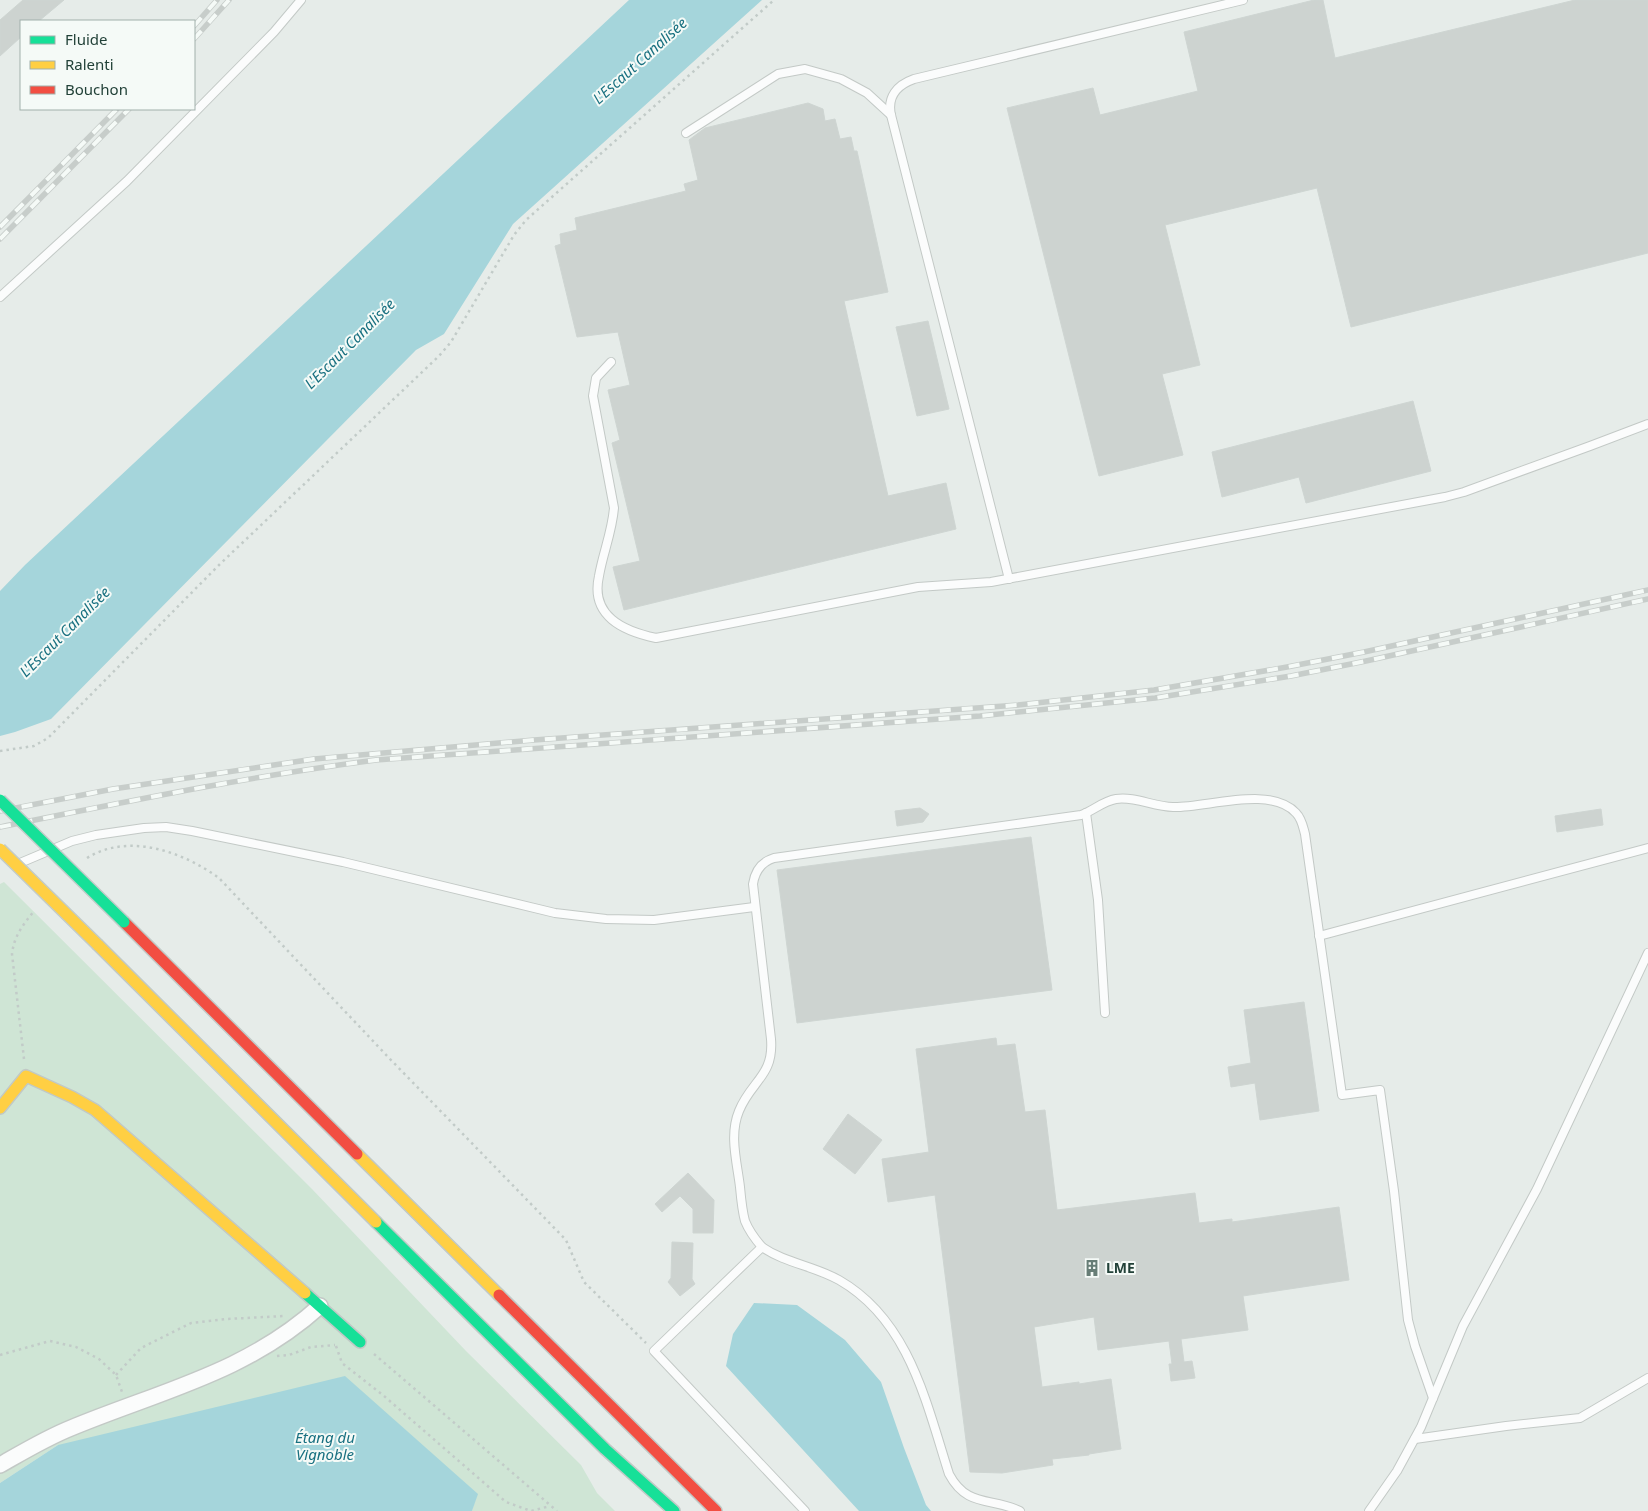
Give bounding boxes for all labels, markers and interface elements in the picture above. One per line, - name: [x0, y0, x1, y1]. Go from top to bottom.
- water label: L'Escaut Canalisée: [588, 12, 691, 108]
- legend: [20, 20, 195, 110]
- text: Fluide: [65, 29, 107, 49]
- text: Ralenti: [65, 54, 114, 74]
- text: Bouchon: [65, 79, 128, 99]
- water label: L'Escaut Canalisée: [300, 293, 399, 393]
- water label: L'Escaut Canalisée: [15, 581, 114, 681]
- building icon: LME: [1082, 1258, 1102, 1278]
- place label: LME: [1106, 1258, 1135, 1277]
- water label: Étang du Vignoble: [295, 1427, 355, 1464]

